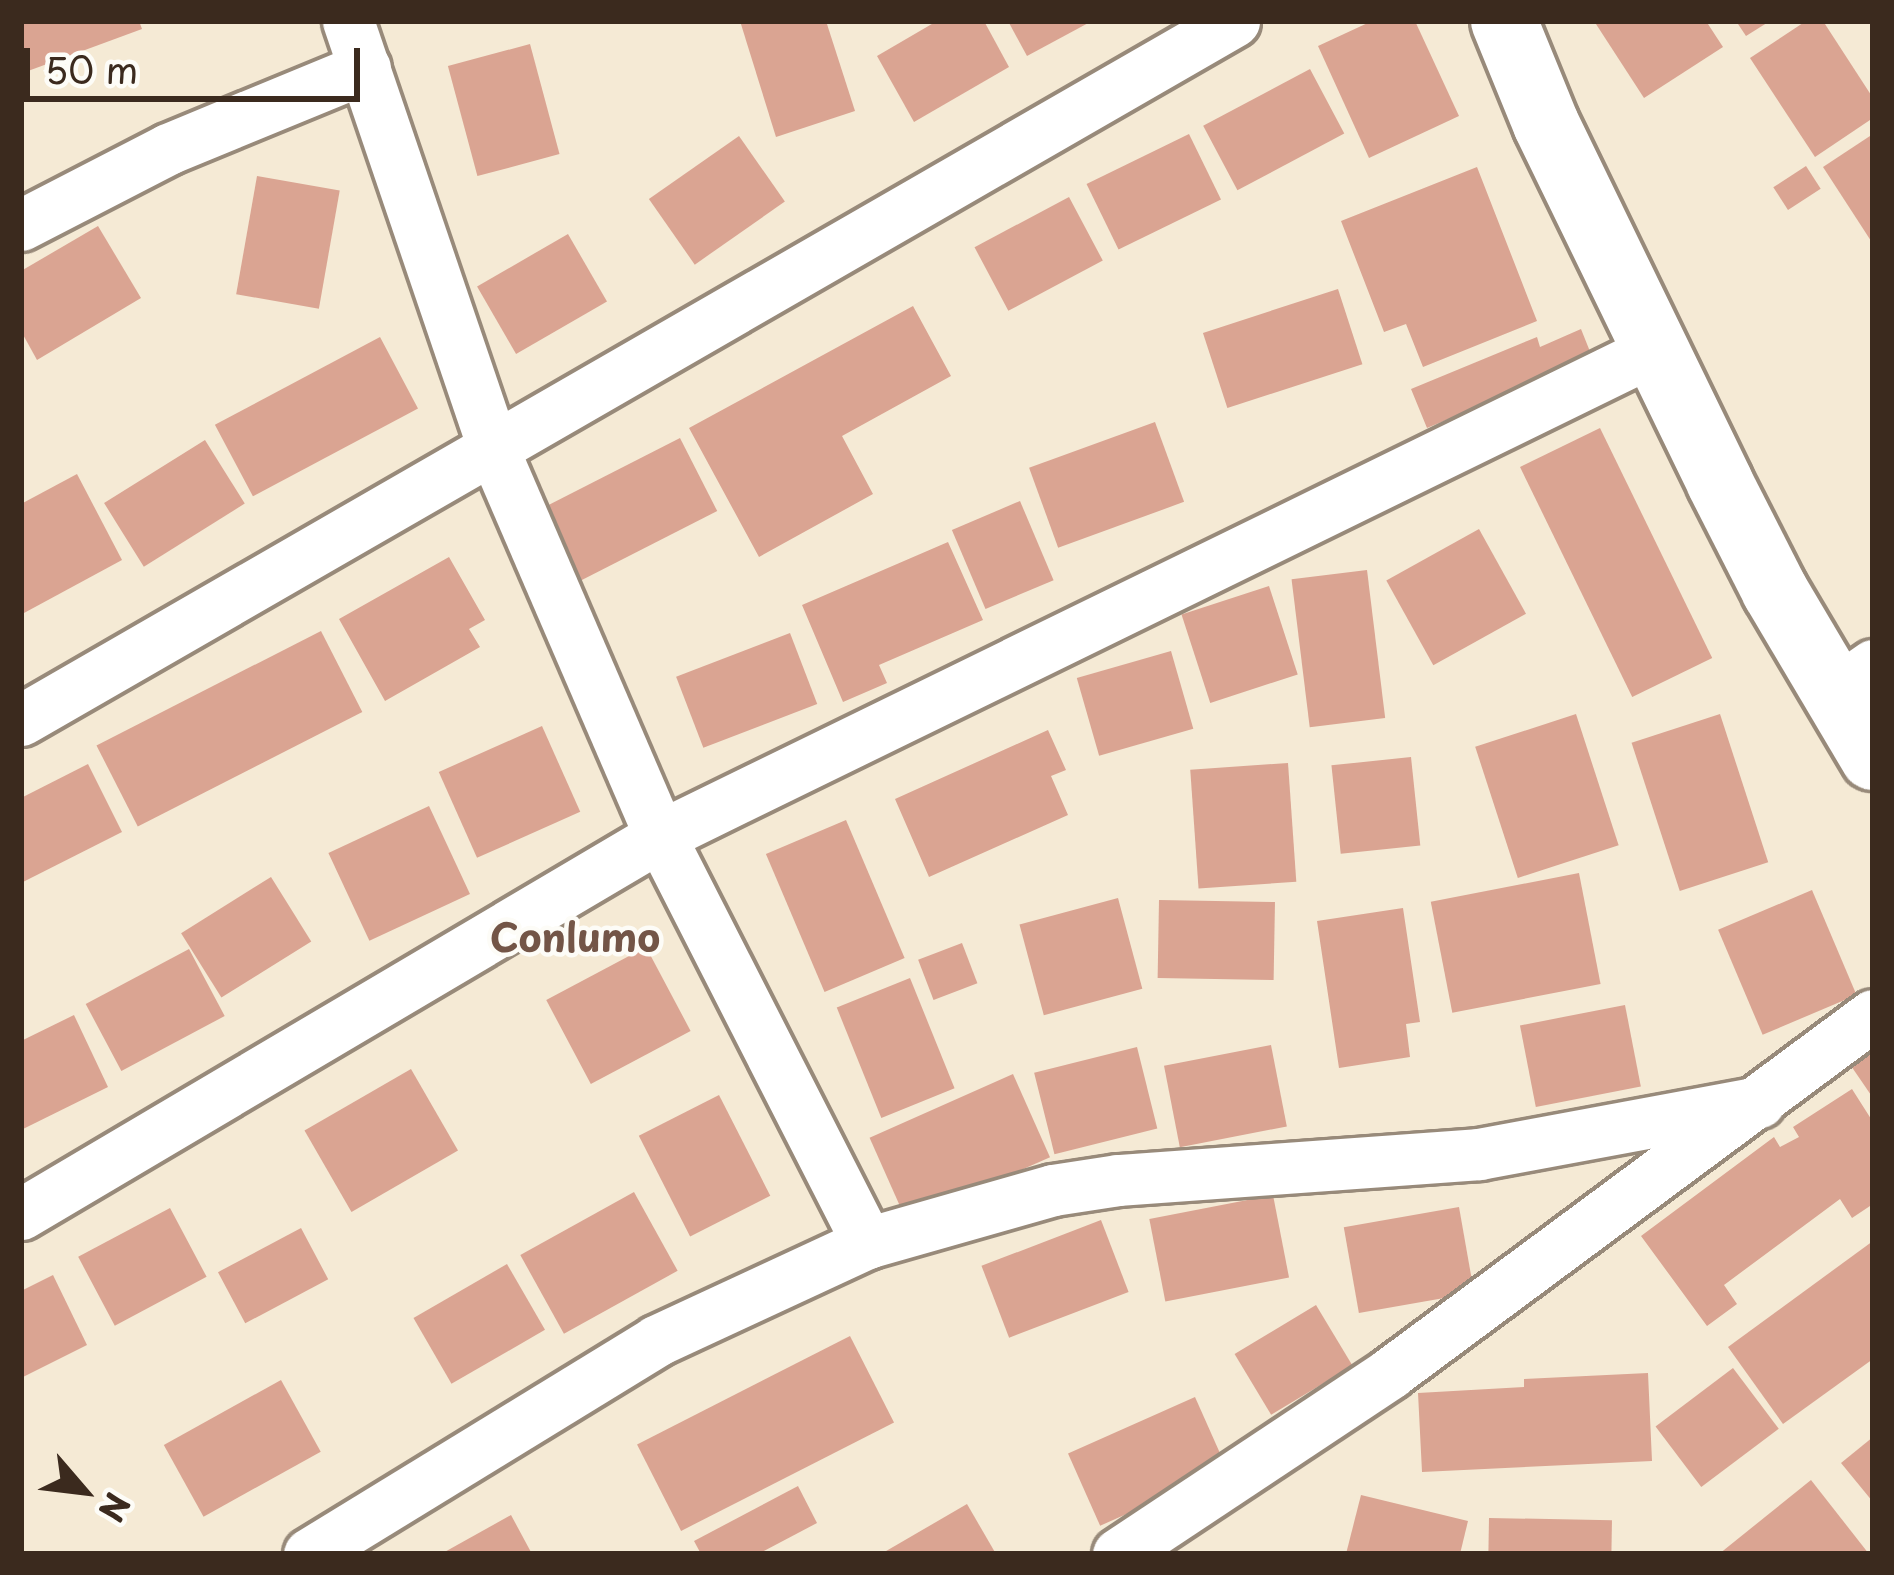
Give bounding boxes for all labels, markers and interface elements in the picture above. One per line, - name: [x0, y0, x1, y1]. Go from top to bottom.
- scale bar: [30, 24, 366, 98]
- text: 50 m: [45, 42, 138, 96]
- district label: Conlumo: [490, 913, 660, 959]
- north arrow: [24, 1431, 144, 1551]
- text: N: [88, 1485, 144, 1531]

